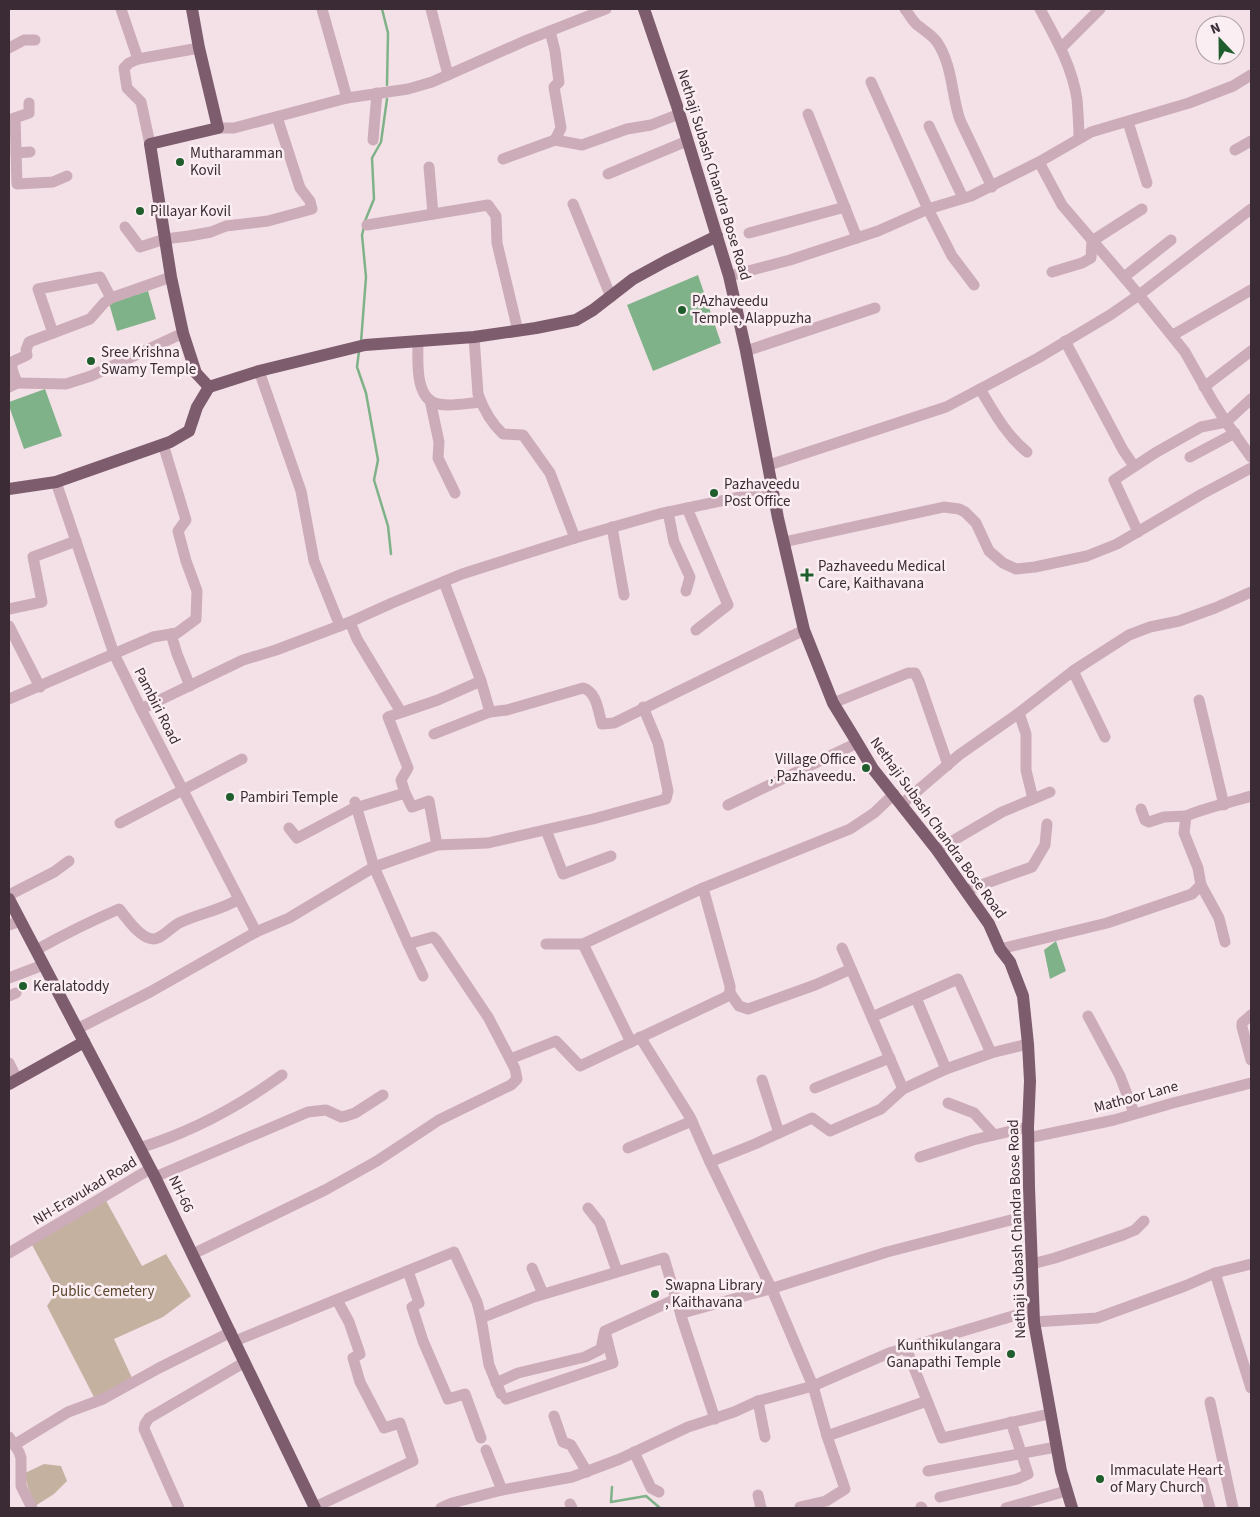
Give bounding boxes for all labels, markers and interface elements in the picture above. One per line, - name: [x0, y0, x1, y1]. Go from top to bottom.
- north arrow: [1195, 15, 1245, 65]
- text: N: [1207, 18, 1224, 40]
- street label: Nethaji Subash Chandra Bose Road: [672, 67, 756, 283]
- place label: Mutharamman Kovil: [190, 143, 283, 181]
- marker: Mutharamman Kovil: [174, 156, 186, 168]
- place label: Pillayar Kovil: [150, 201, 231, 222]
- marker: Pillayar Kovil: [134, 205, 146, 217]
- place label: PAzhaveedu Temple, Alappuzha: [692, 291, 812, 329]
- marker: PAzhaveedu Temple, Alappuzha: [676, 304, 688, 316]
- place label: Sree Krishna Swamy Temple: [101, 342, 196, 380]
- marker: Sree Krishna Swamy Temple: [85, 355, 97, 367]
- place label: Pazhaveedu Post Office: [724, 474, 800, 512]
- marker: Pazhaveedu Post Office: [708, 487, 720, 499]
- place label: Pazhaveedu Medical Care, Kaithavana: [818, 556, 945, 594]
- marker: Pazhaveedu Medical Care, Kaithavana: [800, 568, 814, 582]
- street label: Pambiri Road: [129, 664, 185, 748]
- street label: Nethaji Subash Chandra Bose Road: [865, 733, 1011, 923]
- place label: Village Office , Pazhaveedu.: [770, 749, 856, 787]
- marker: Village Office , Pazhaveedu.: [860, 762, 872, 774]
- place label: Pambiri Temple: [240, 787, 338, 808]
- marker: Pambiri Temple: [224, 791, 236, 803]
- place label: Keralatoddy: [33, 976, 109, 997]
- marker: Keralatoddy: [17, 980, 29, 992]
- street label: Mathoor Lane: [1092, 1076, 1180, 1118]
- street label: Nethaji Subash Chandra Bose Road: [1003, 1119, 1031, 1339]
- street label: NH-Eravukad Road: [29, 1152, 141, 1230]
- street label: NH-66: [163, 1172, 199, 1216]
- place label: Swapna Library , Kaithavana: [665, 1275, 763, 1313]
- park label: Public Cemetery: [52, 1281, 154, 1302]
- marker: Swapna Library , Kaithavana: [649, 1288, 661, 1300]
- place label: Kunthikulangara Ganapathi Temple: [887, 1335, 1001, 1373]
- marker: Kunthikulangara Ganapathi Temple: [1005, 1348, 1017, 1360]
- place label: Immaculate Heart of Mary Church: [1110, 1460, 1223, 1498]
- marker: Immaculate Heart of Mary Church: [1094, 1473, 1106, 1485]

